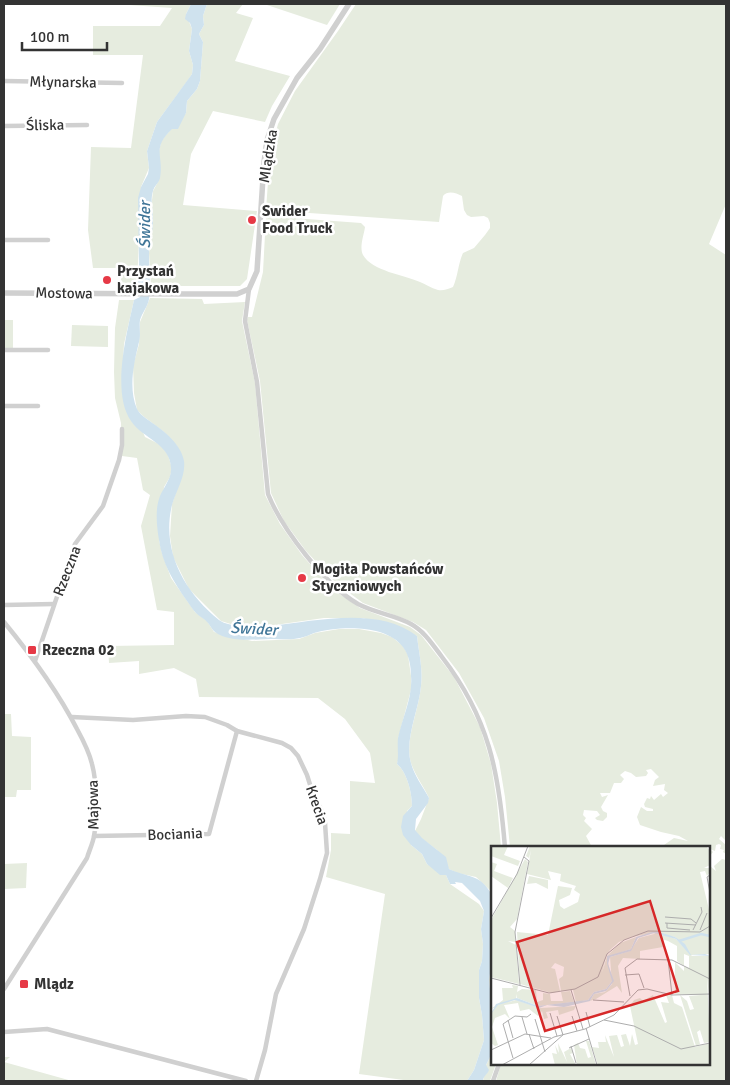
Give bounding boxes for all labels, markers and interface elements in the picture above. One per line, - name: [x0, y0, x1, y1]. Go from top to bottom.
- scale bar: [22, 20, 108, 52]
- text: 100 m: [30, 28, 70, 46]
- street label: Młynarska: [29, 72, 97, 92]
- street label: Śliska: [26, 115, 64, 134]
- street label: Mlądzka: [255, 128, 281, 184]
- water label: Świder: [135, 199, 155, 249]
- place label: Swider Food Truck: [262, 202, 333, 237]
- marker: Swider Food Truck: [246, 214, 258, 226]
- place label: Przystań kajakowa: [117, 262, 180, 297]
- marker: Przystań kajakowa: [101, 274, 113, 286]
- street label: Mostowa: [35, 283, 93, 303]
- street label: Rzeczna: [49, 543, 85, 599]
- place label: Mogiła Powstańców Styczniowych: [312, 560, 444, 595]
- marker: Mogiła Powstańców Styczniowych: [296, 572, 308, 584]
- water label: Świder: [230, 618, 280, 640]
- place label: Rzeczna 02: [42, 641, 115, 659]
- marker: Rzeczna 02: [26, 644, 38, 656]
- street label: Majowa: [84, 780, 102, 830]
- street label: Krecia: [302, 783, 332, 827]
- street label: Bociania: [147, 824, 203, 844]
- inset map: [491, 846, 710, 1065]
- place label: Mlądz: [34, 975, 74, 993]
- marker: Mlądz: [18, 978, 30, 990]

